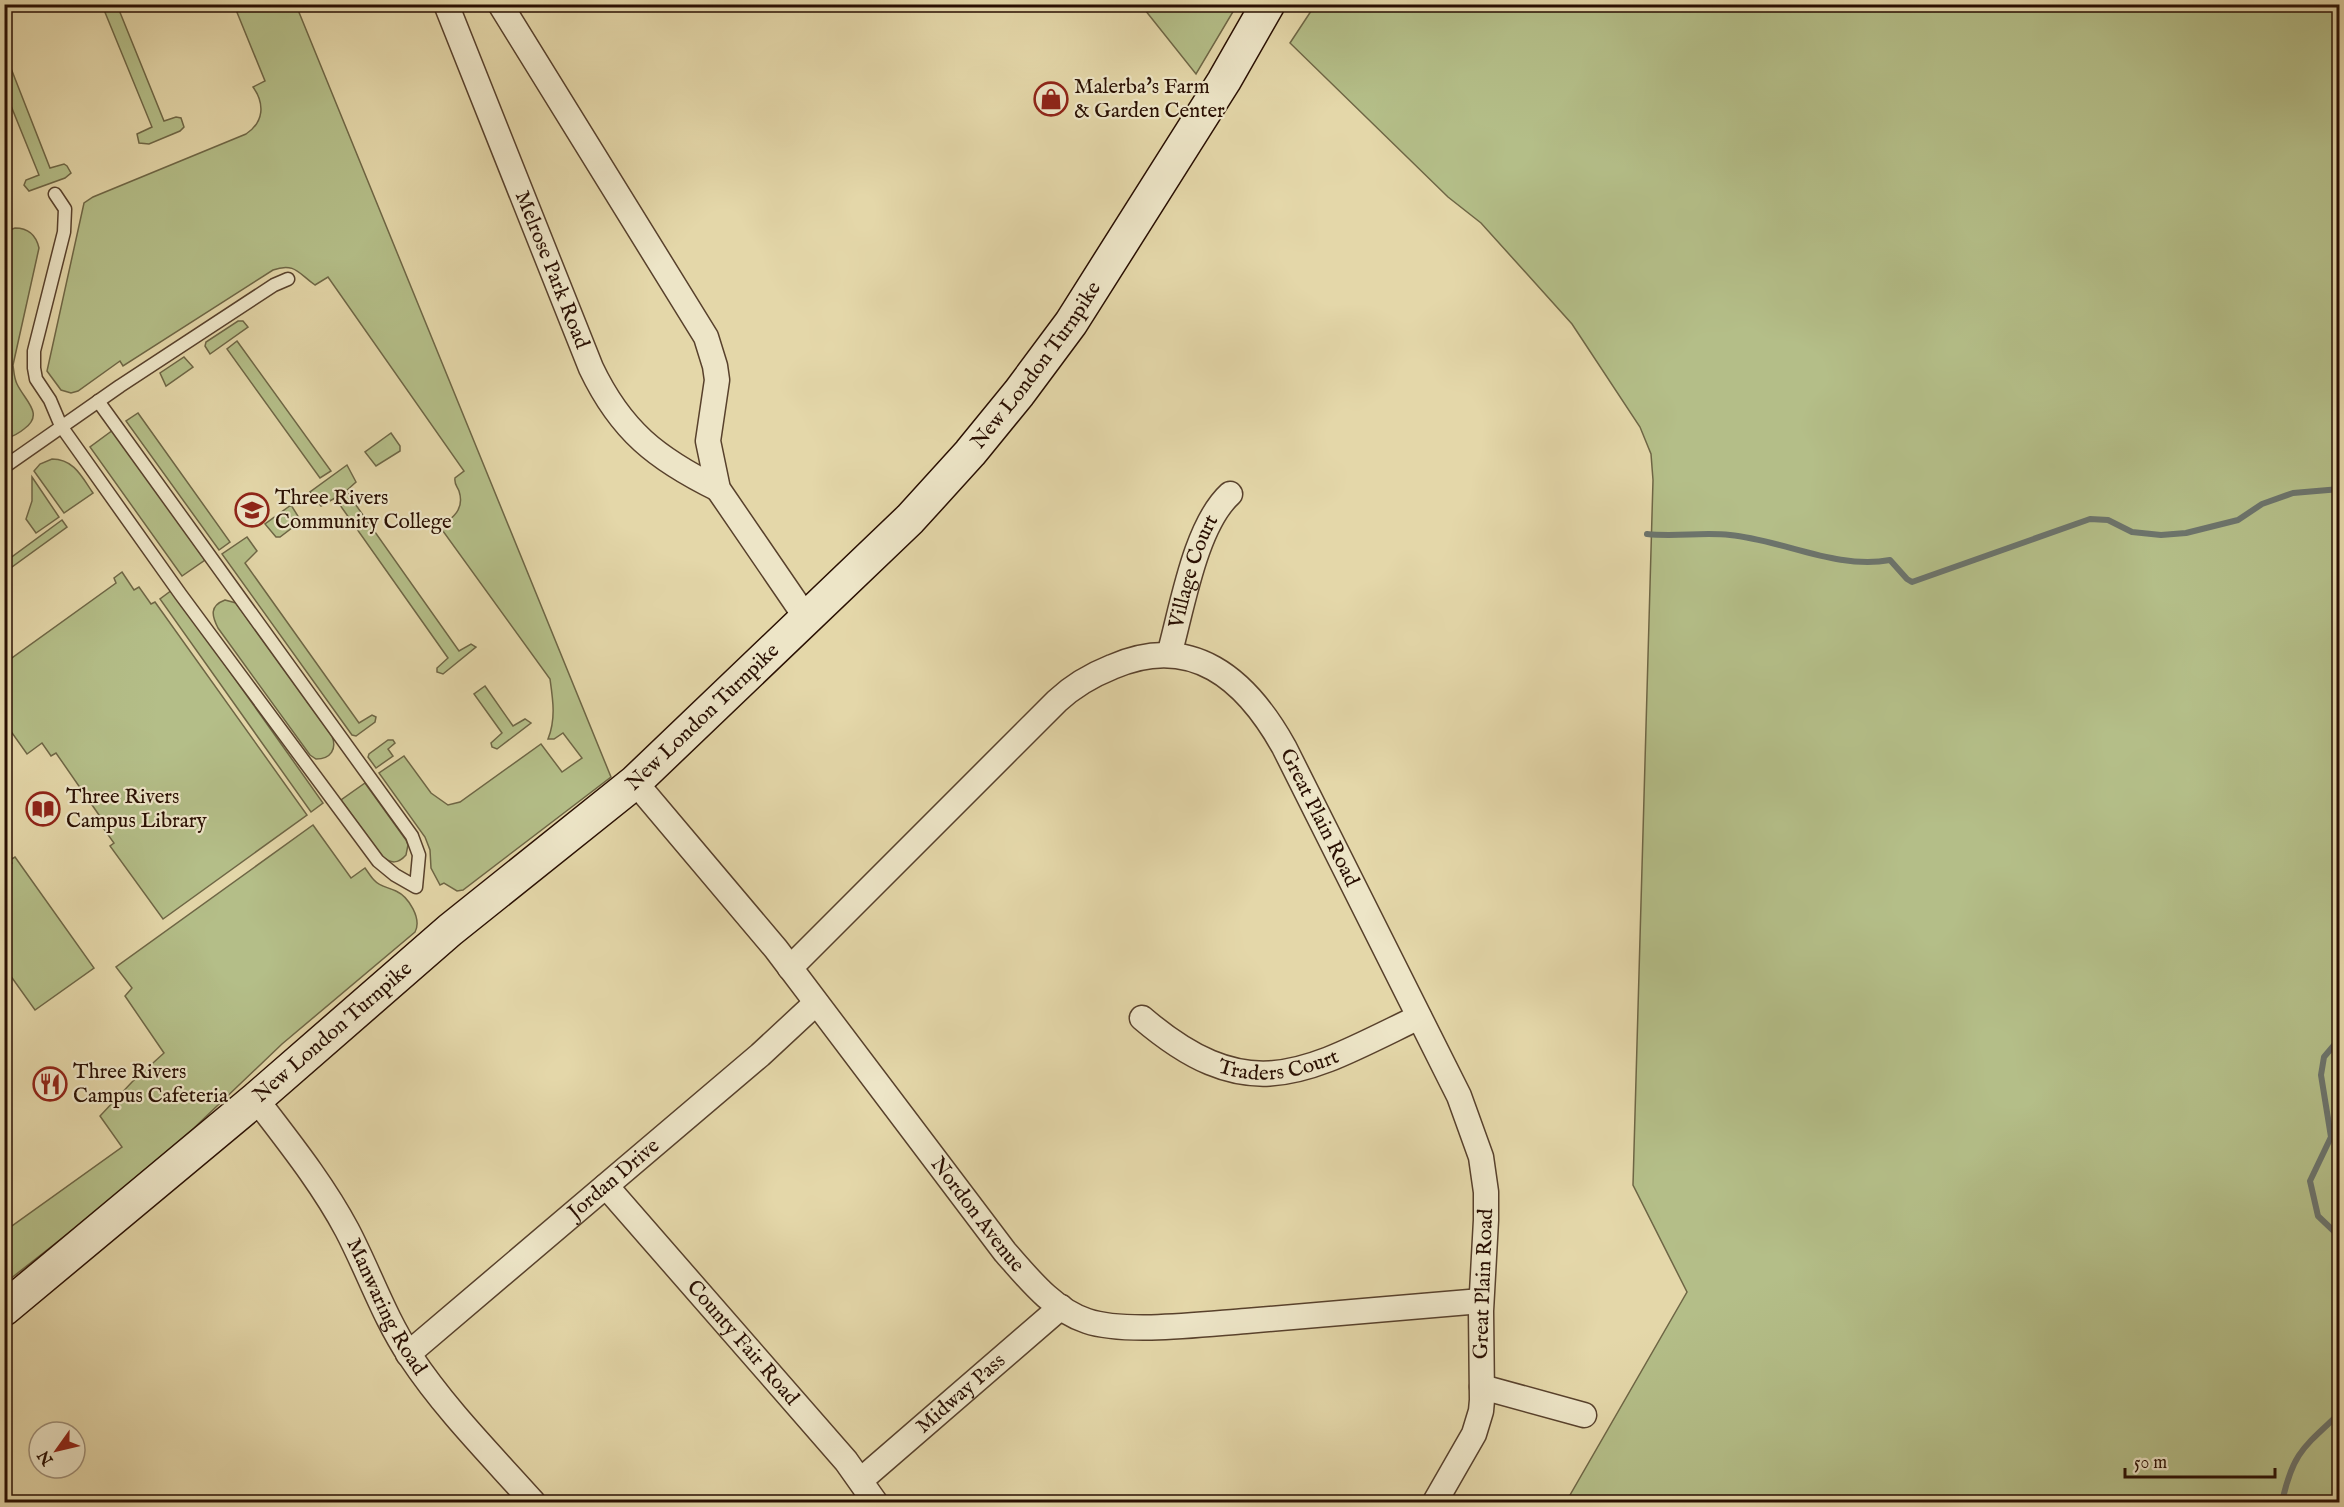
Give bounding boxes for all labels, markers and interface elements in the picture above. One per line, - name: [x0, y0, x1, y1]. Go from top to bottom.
- place label: Malerba's Farm & Garden Center: [1074, 74, 1225, 125]
- shop icon: Malerba's Farm & Garden Center: [1033, 81, 1069, 117]
- street label: Melrose Park Road: [508, 187, 596, 353]
- street label: New London Turnpike: [965, 276, 1108, 455]
- place label: Three Rivers Community College: [275, 485, 452, 536]
- school or university icon: Three Rivers Community College: [234, 492, 270, 528]
- street label: Village Court: [1163, 510, 1225, 632]
- street label: New London Turnpike: [620, 637, 786, 797]
- street label: Great Plain Road: [1274, 744, 1366, 892]
- place label: Three Rivers Campus Library: [66, 784, 208, 835]
- library icon: Three Rivers Campus Library: [25, 791, 61, 827]
- street label: New London Turnpike: [248, 955, 418, 1109]
- street label: Traders Court: [1214, 1043, 1343, 1087]
- place label: Three Rivers Campus Cafeteria: [73, 1059, 229, 1110]
- restaurant icon: Three Rivers Campus Cafeteria: [32, 1066, 68, 1102]
- street label: Jordan Drive: [561, 1132, 665, 1227]
- street label: Nordon Avenue: [924, 1151, 1031, 1278]
- street label: Great Plain Road: [1468, 1207, 1500, 1360]
- street label: Manwaring Road: [340, 1234, 433, 1381]
- street label: County Fair Road: [681, 1274, 805, 1412]
- street label: Midway Pass: [910, 1348, 1011, 1440]
- north arrow: [27, 1420, 87, 1480]
- scale bar: [2125, 1441, 2275, 1479]
- text: N: [34, 1446, 59, 1469]
- text: 50 m: [2134, 1452, 2167, 1475]

